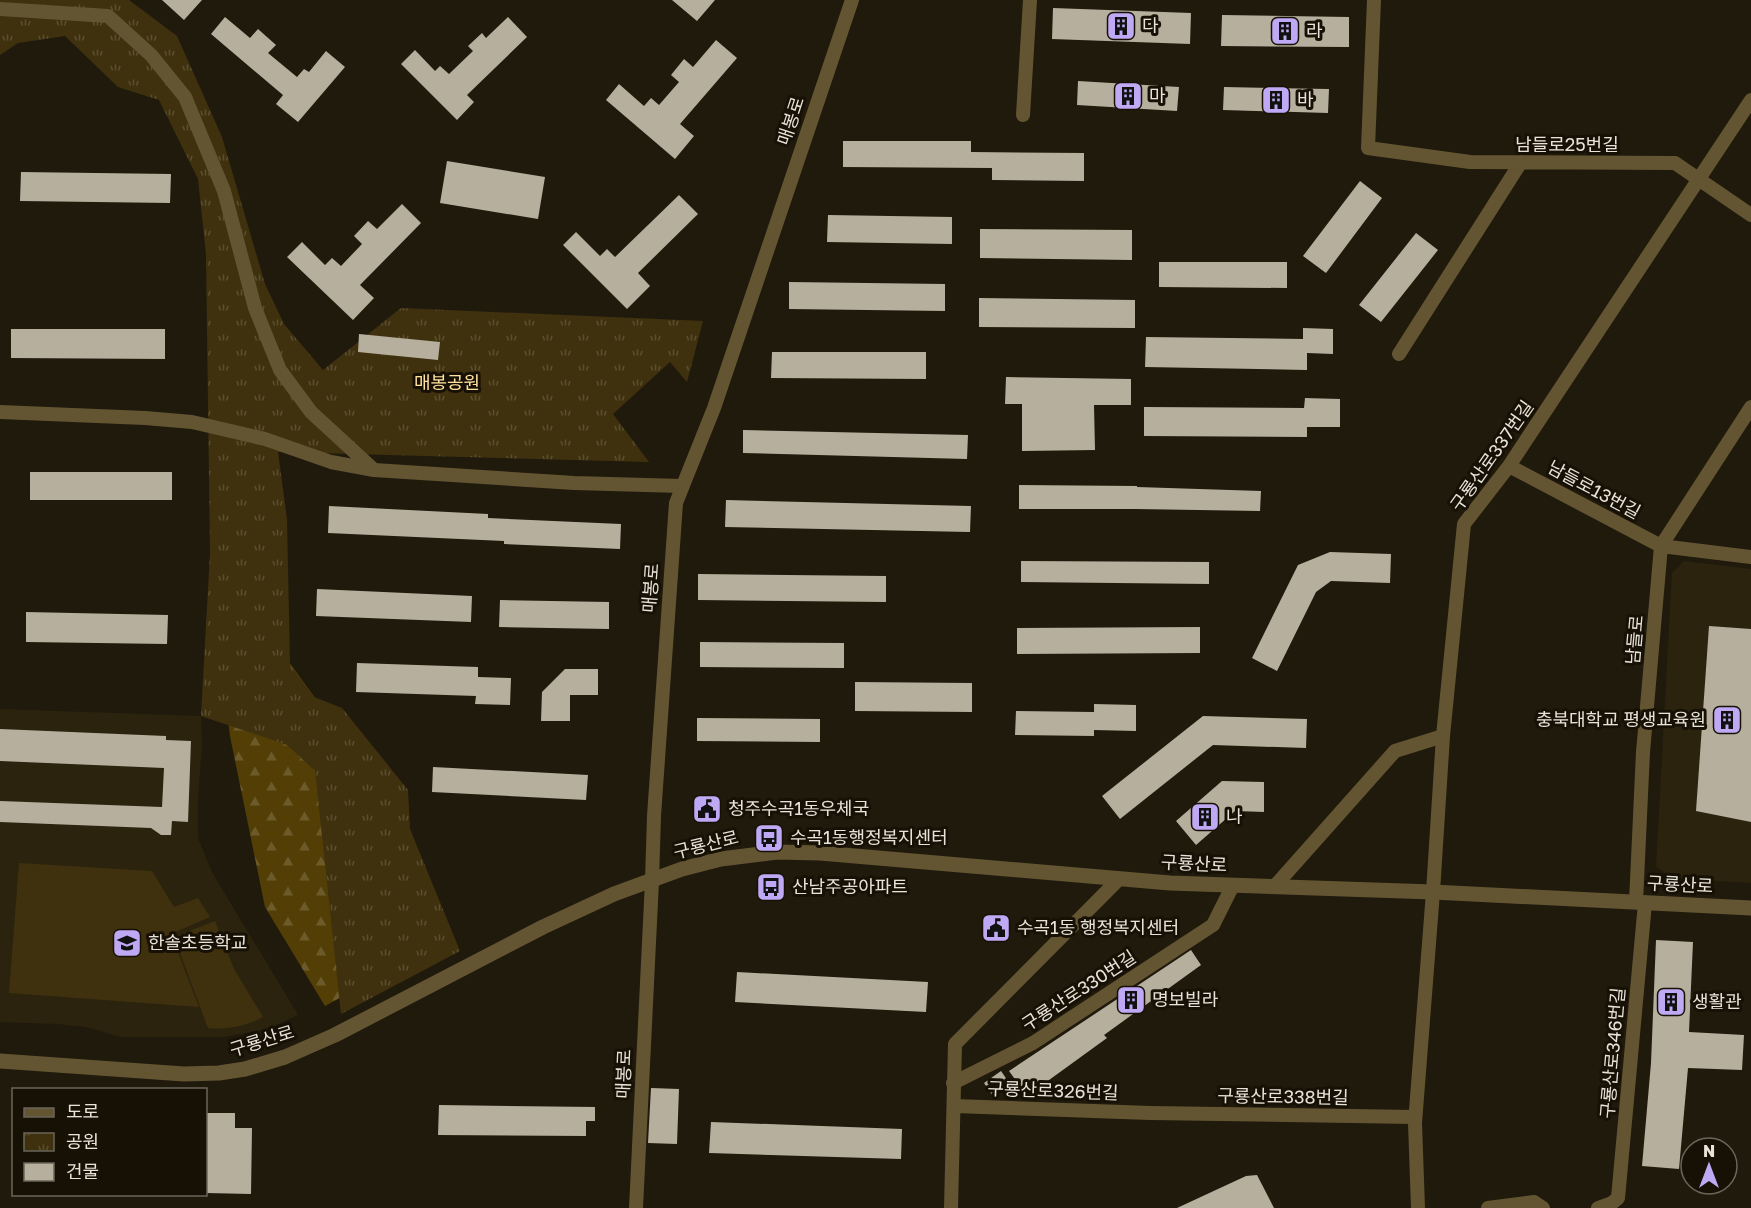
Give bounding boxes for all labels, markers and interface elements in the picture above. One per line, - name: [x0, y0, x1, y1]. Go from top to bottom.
- building icon: 다: [1105, 10, 1137, 42]
- place label: 다: [1142, 14, 1159, 36]
- building icon: 라: [1269, 15, 1301, 47]
- place label: 라: [1306, 19, 1323, 41]
- building icon: 마: [1112, 80, 1144, 112]
- place label: 마: [1149, 84, 1166, 106]
- building icon: 바: [1260, 84, 1292, 116]
- place label: 바: [1297, 88, 1314, 110]
- street label: 매봉로: [772, 94, 808, 148]
- street label: 남들로25번길: [1515, 133, 1619, 155]
- park label: 매봉공원: [414, 371, 480, 393]
- street label: 구룡산로337번길: [1445, 396, 1537, 515]
- street label: 남들로13번길: [1544, 455, 1645, 523]
- street label: 매봉로: [637, 562, 663, 613]
- street label: 남들로: [1621, 614, 1647, 666]
- building icon: 충북대학교 평생교육원: [1711, 704, 1743, 736]
- place label: 충북대학교 평생교육원: [1536, 708, 1706, 730]
- public building icon: 청주수곡1동우체국: [691, 793, 723, 825]
- place label: 청주수곡1동우체국: [728, 797, 869, 819]
- building icon: 나: [1189, 801, 1221, 833]
- place label: 나: [1226, 805, 1243, 827]
- bus stop icon: 수곡1동행정복지센터: [753, 822, 785, 854]
- street label: 구룡산로: [671, 825, 741, 863]
- place label: 수곡1동행정복지센터: [790, 826, 948, 848]
- street label: 구룡산로: [1160, 850, 1228, 876]
- bus stop icon: 산남주공아파트: [755, 871, 787, 903]
- street label: 구룡산로: [1646, 871, 1714, 897]
- place label: 산남주공아파트: [792, 875, 908, 897]
- public building icon: 수곡1동 행정복지센터: [980, 912, 1012, 944]
- place label: 수곡1동 행정복지센터: [1017, 916, 1179, 938]
- school or university icon: 한솔초등학교: [111, 927, 143, 959]
- place label: 한솔초등학교: [148, 931, 247, 953]
- street label: 구룡산로330번길: [1017, 945, 1140, 1035]
- building icon: 명보빌라: [1115, 984, 1147, 1016]
- street label: 구룡산로346번길: [1595, 986, 1629, 1120]
- building icon: 생활관: [1655, 986, 1687, 1018]
- place label: 명보빌라: [1152, 988, 1219, 1010]
- place label: 생활관: [1692, 990, 1742, 1012]
- street label: 구룡산로: [227, 1020, 297, 1060]
- street label: 매봉로: [611, 1049, 635, 1099]
- street label: 구룡산로326번길: [987, 1077, 1119, 1103]
- street label: 구룡산로338번길: [1217, 1084, 1349, 1108]
- legend: [12, 1088, 207, 1196]
- text: 도로: [66, 1100, 99, 1122]
- text: 공원: [66, 1130, 99, 1152]
- north arrow: [1679, 1136, 1739, 1196]
- text: N: [1703, 1141, 1715, 1161]
- text: 건물: [66, 1160, 99, 1182]

